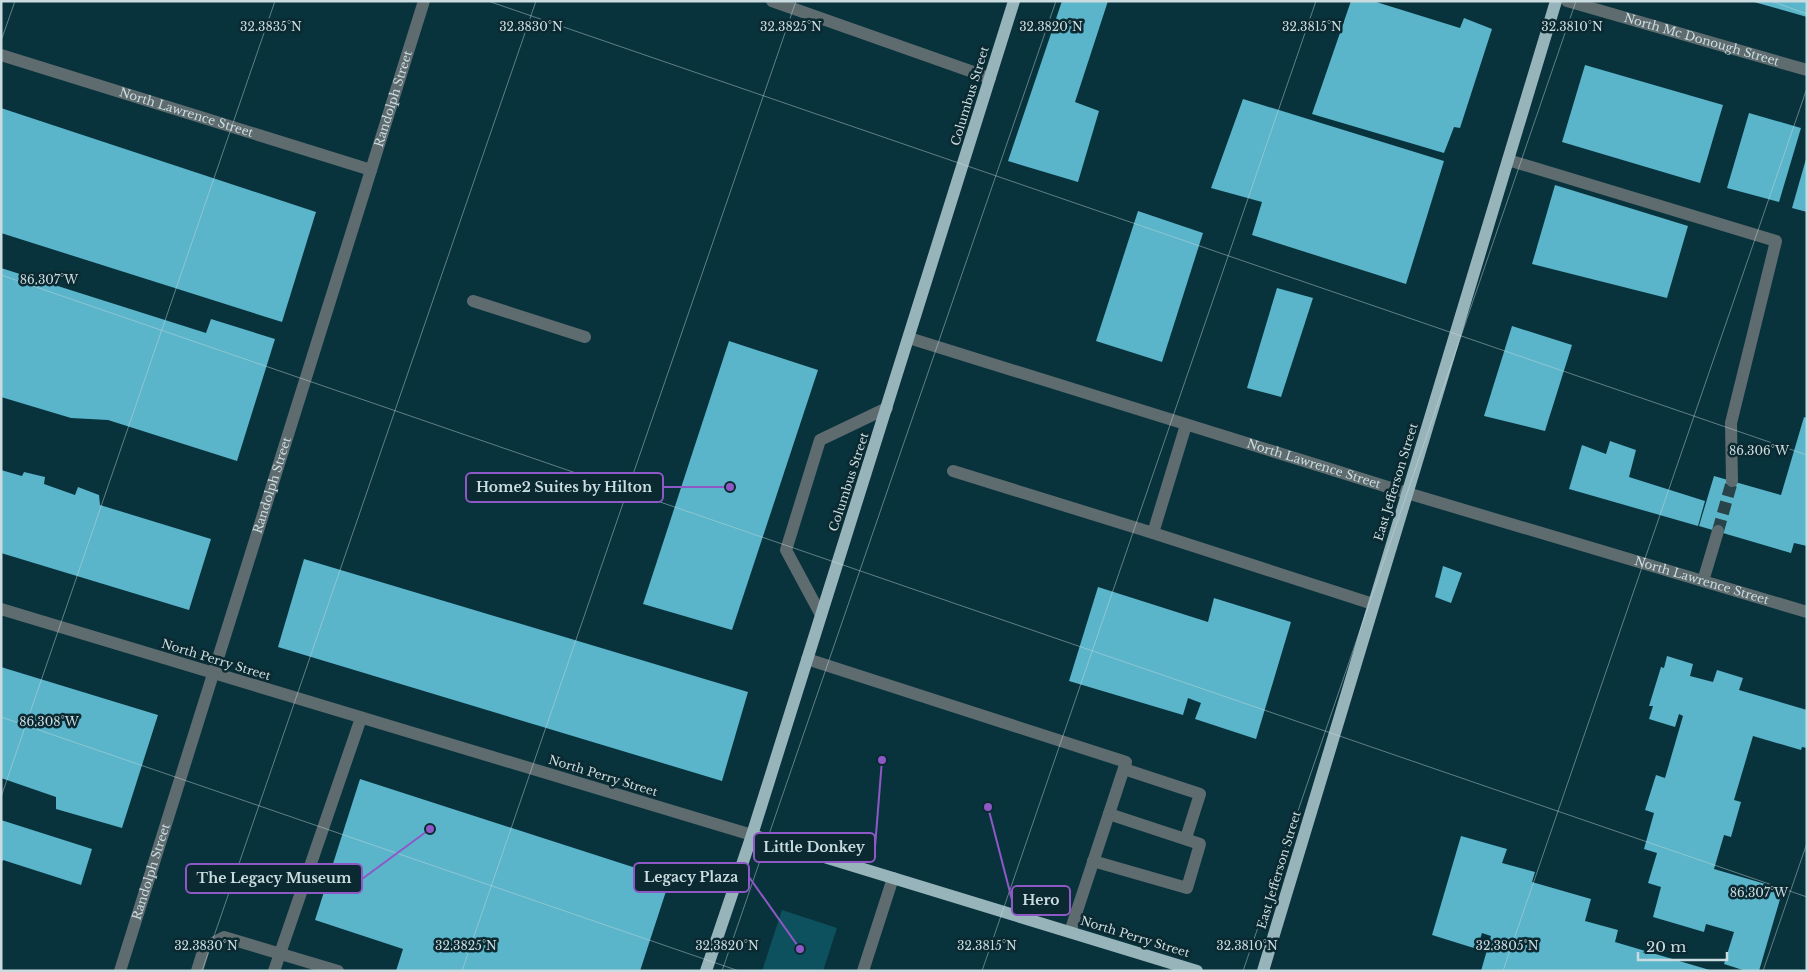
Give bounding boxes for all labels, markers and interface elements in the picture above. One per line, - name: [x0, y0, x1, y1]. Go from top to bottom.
- street label: North Mc Donough Street: [1622, 10, 1781, 69]
- text: 32.3835°N: [240, 19, 302, 34]
- text: 32.3830°N: [499, 19, 563, 34]
- text: 32.3825°N: [760, 19, 822, 34]
- text: 32.3820°N: [1019, 19, 1083, 34]
- text: 32.3815°N: [1282, 19, 1342, 34]
- text: 32.3810°N: [1541, 19, 1603, 34]
- street label: Columbus Street: [947, 44, 992, 147]
- street label: Randolph Street: [371, 48, 415, 149]
- street label: North Lawrence Street: [118, 84, 256, 140]
- text: 86.307°W: [20, 272, 79, 287]
- street label: East Jefferson Street: [1370, 421, 1421, 543]
- street label: Columbus Street: [825, 430, 872, 533]
- street label: Randolph Street: [250, 435, 294, 535]
- street label: North Lawrence Street: [1245, 436, 1383, 492]
- text: 86.306°W: [1729, 443, 1790, 458]
- callout: Home2 Suites by Hilton: [466, 473, 663, 502]
- text: Home2 Suites by Hilton: [476, 478, 652, 496]
- street label: North Lawrence Street: [1633, 553, 1771, 607]
- street label: North Perry Street: [160, 636, 273, 683]
- text: 86.308°W: [19, 714, 80, 729]
- street label: North Perry Street: [547, 752, 660, 799]
- street label: East Jefferson Street: [1253, 809, 1304, 931]
- street label: Randolph Street: [128, 821, 173, 922]
- callout: Little Donkey: [754, 833, 875, 862]
- text: Little Donkey: [763, 838, 866, 856]
- callout: Legacy Plaza: [634, 863, 749, 892]
- callout: The Legacy Museum: [186, 864, 362, 893]
- text: Legacy Plaza: [644, 868, 738, 886]
- text: The Legacy Museum: [197, 869, 352, 887]
- text: 86.307°W: [1730, 885, 1789, 900]
- callout: Hero: [1012, 886, 1070, 915]
- text: Hero: [1022, 891, 1060, 909]
- street label: North Perry Street: [1079, 913, 1192, 960]
- scale bar: [1638, 930, 1727, 962]
- text: 20 m: [1646, 937, 1686, 956]
- text: 32.3830°N: [174, 938, 238, 953]
- text: 32.3825°N: [435, 938, 497, 953]
- text: 32.3820°N: [695, 938, 759, 953]
- text: 32.3815°N: [957, 938, 1017, 953]
- text: 32.3810°N: [1216, 938, 1278, 953]
- text: 32.3805°N: [1476, 938, 1539, 953]

